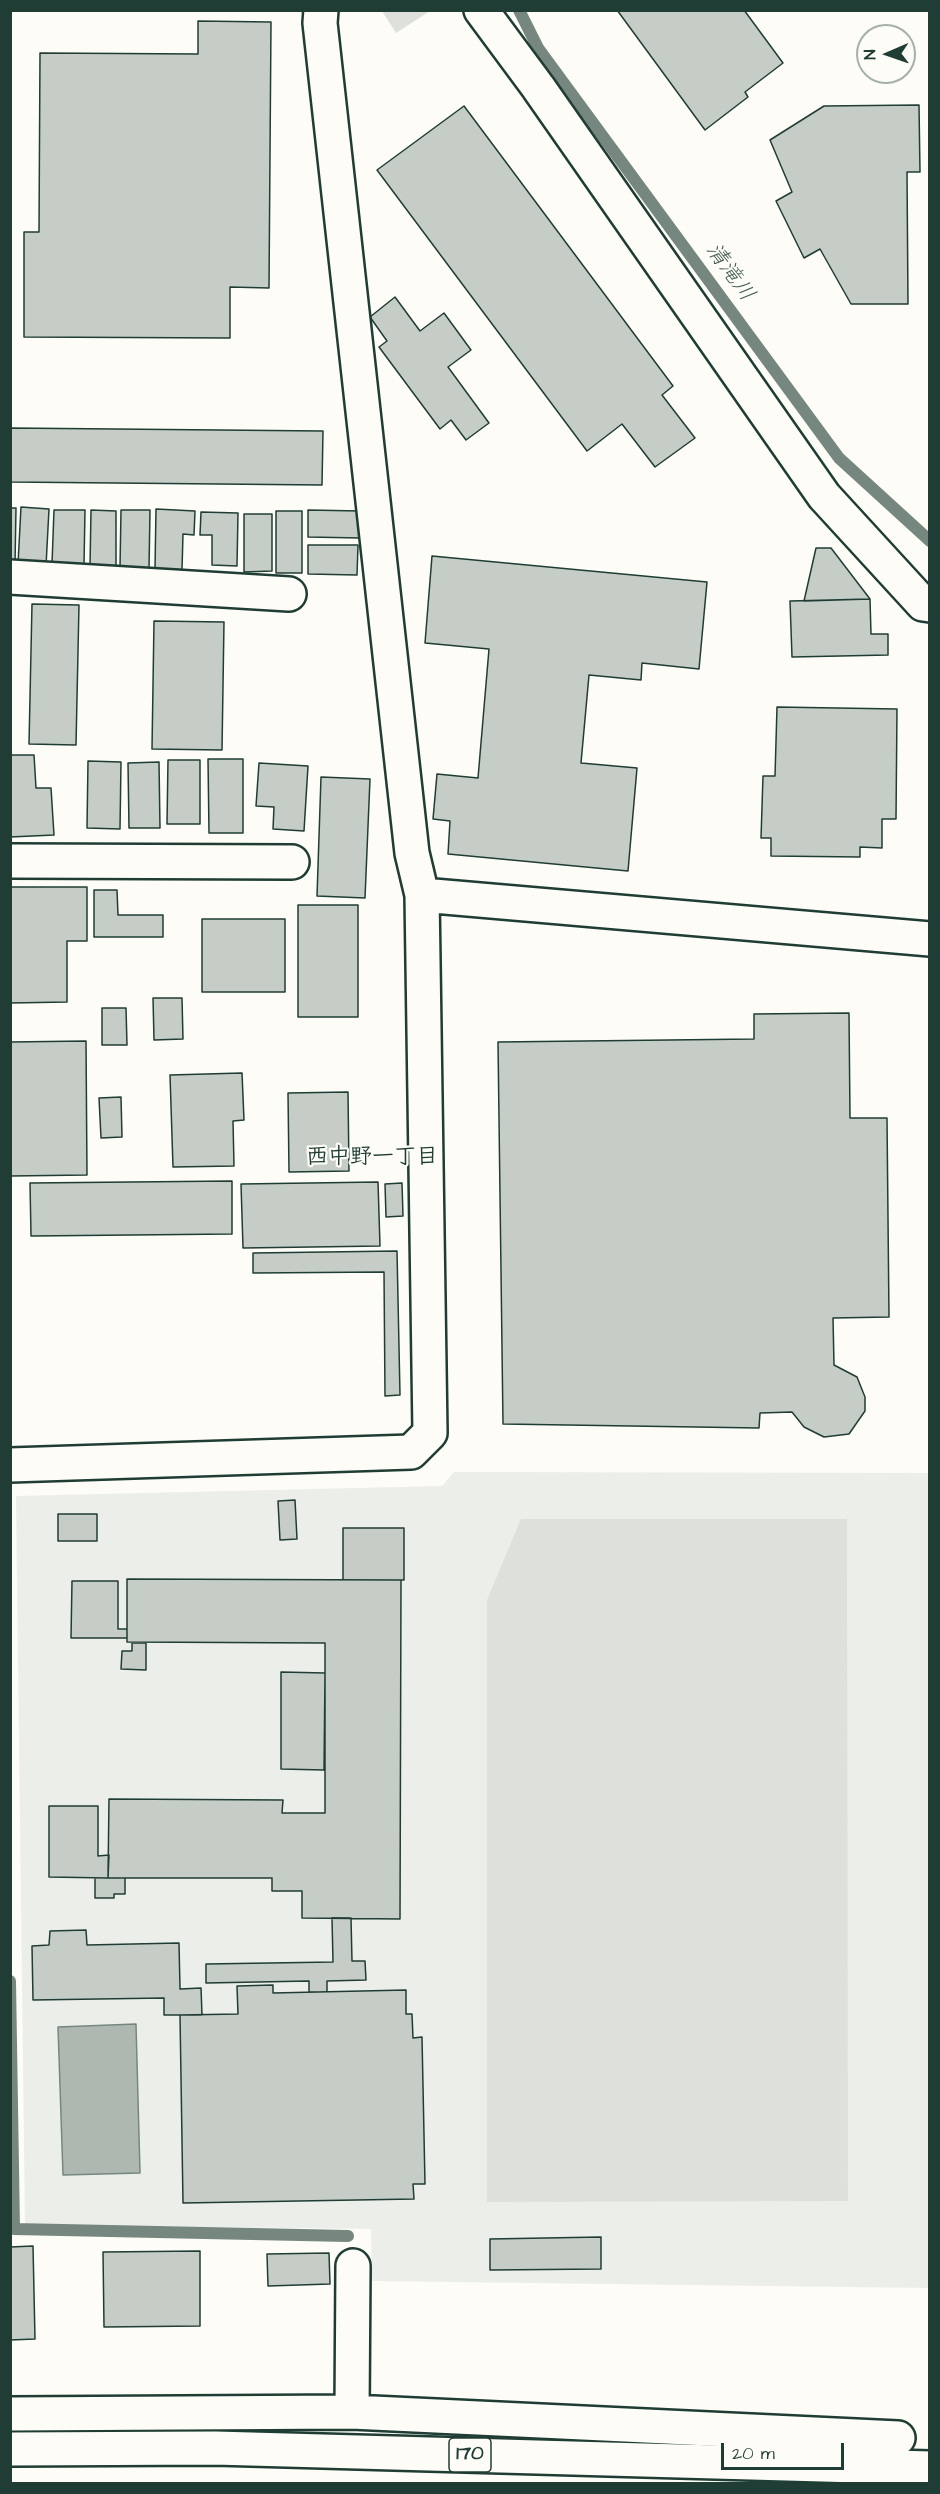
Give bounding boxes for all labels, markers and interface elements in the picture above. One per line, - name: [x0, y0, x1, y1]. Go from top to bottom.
- north arrow: [856, 24, 916, 84]
- text: N: [859, 49, 881, 60]
- water label: 清滝川: [699, 239, 759, 307]
- district label: 西中野一丁目: [306, 1145, 438, 1171]
- scale bar: [724, 2431, 847, 2469]
- road number: 170: [449, 2438, 491, 2472]
- text: 20 m: [732, 2441, 775, 2466]

